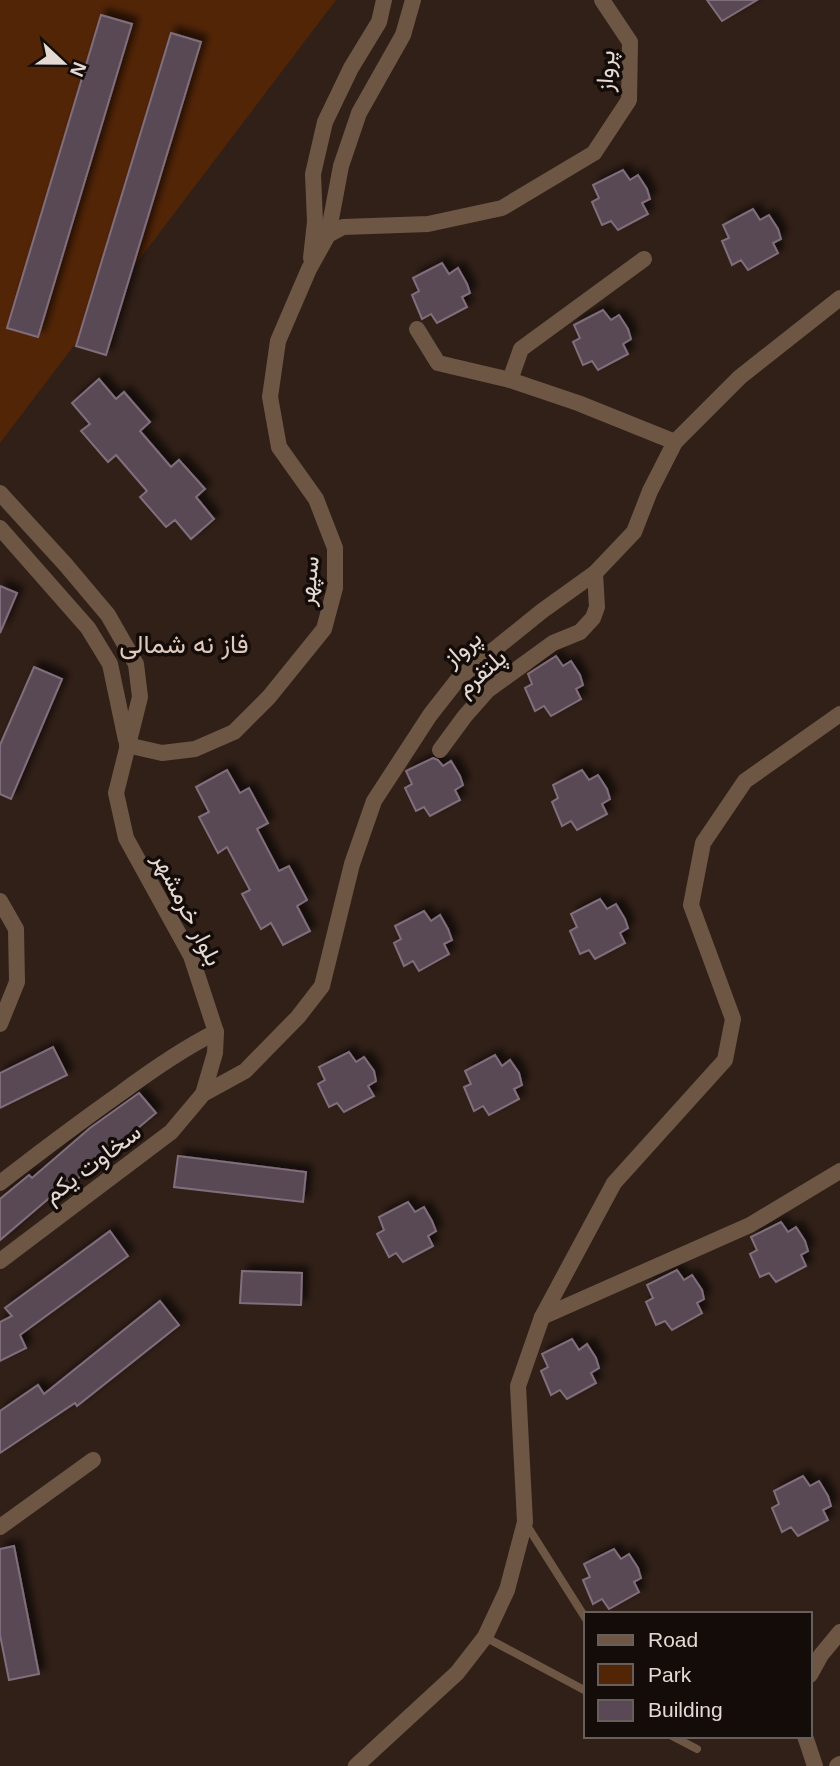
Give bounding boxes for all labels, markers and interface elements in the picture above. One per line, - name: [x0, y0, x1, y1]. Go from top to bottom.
- north arrow: [28, 28, 98, 98]
- street label: پرواز: [590, 49, 623, 94]
- text: N: [66, 59, 91, 79]
- street label: سپهر: [292, 555, 327, 609]
- street label: پرواز: [437, 624, 489, 675]
- district label: فاز نه شمالی: [119, 629, 249, 660]
- street label: پلتفرم: [451, 643, 513, 703]
- street label: بلوار خرمشهر: [146, 847, 228, 971]
- street label: سخاوت یکم: [38, 1118, 148, 1211]
- legend: [584, 1612, 812, 1738]
- text: Road: [648, 1628, 698, 1651]
- text: Park: [648, 1663, 692, 1686]
- text: Building: [648, 1698, 723, 1721]

